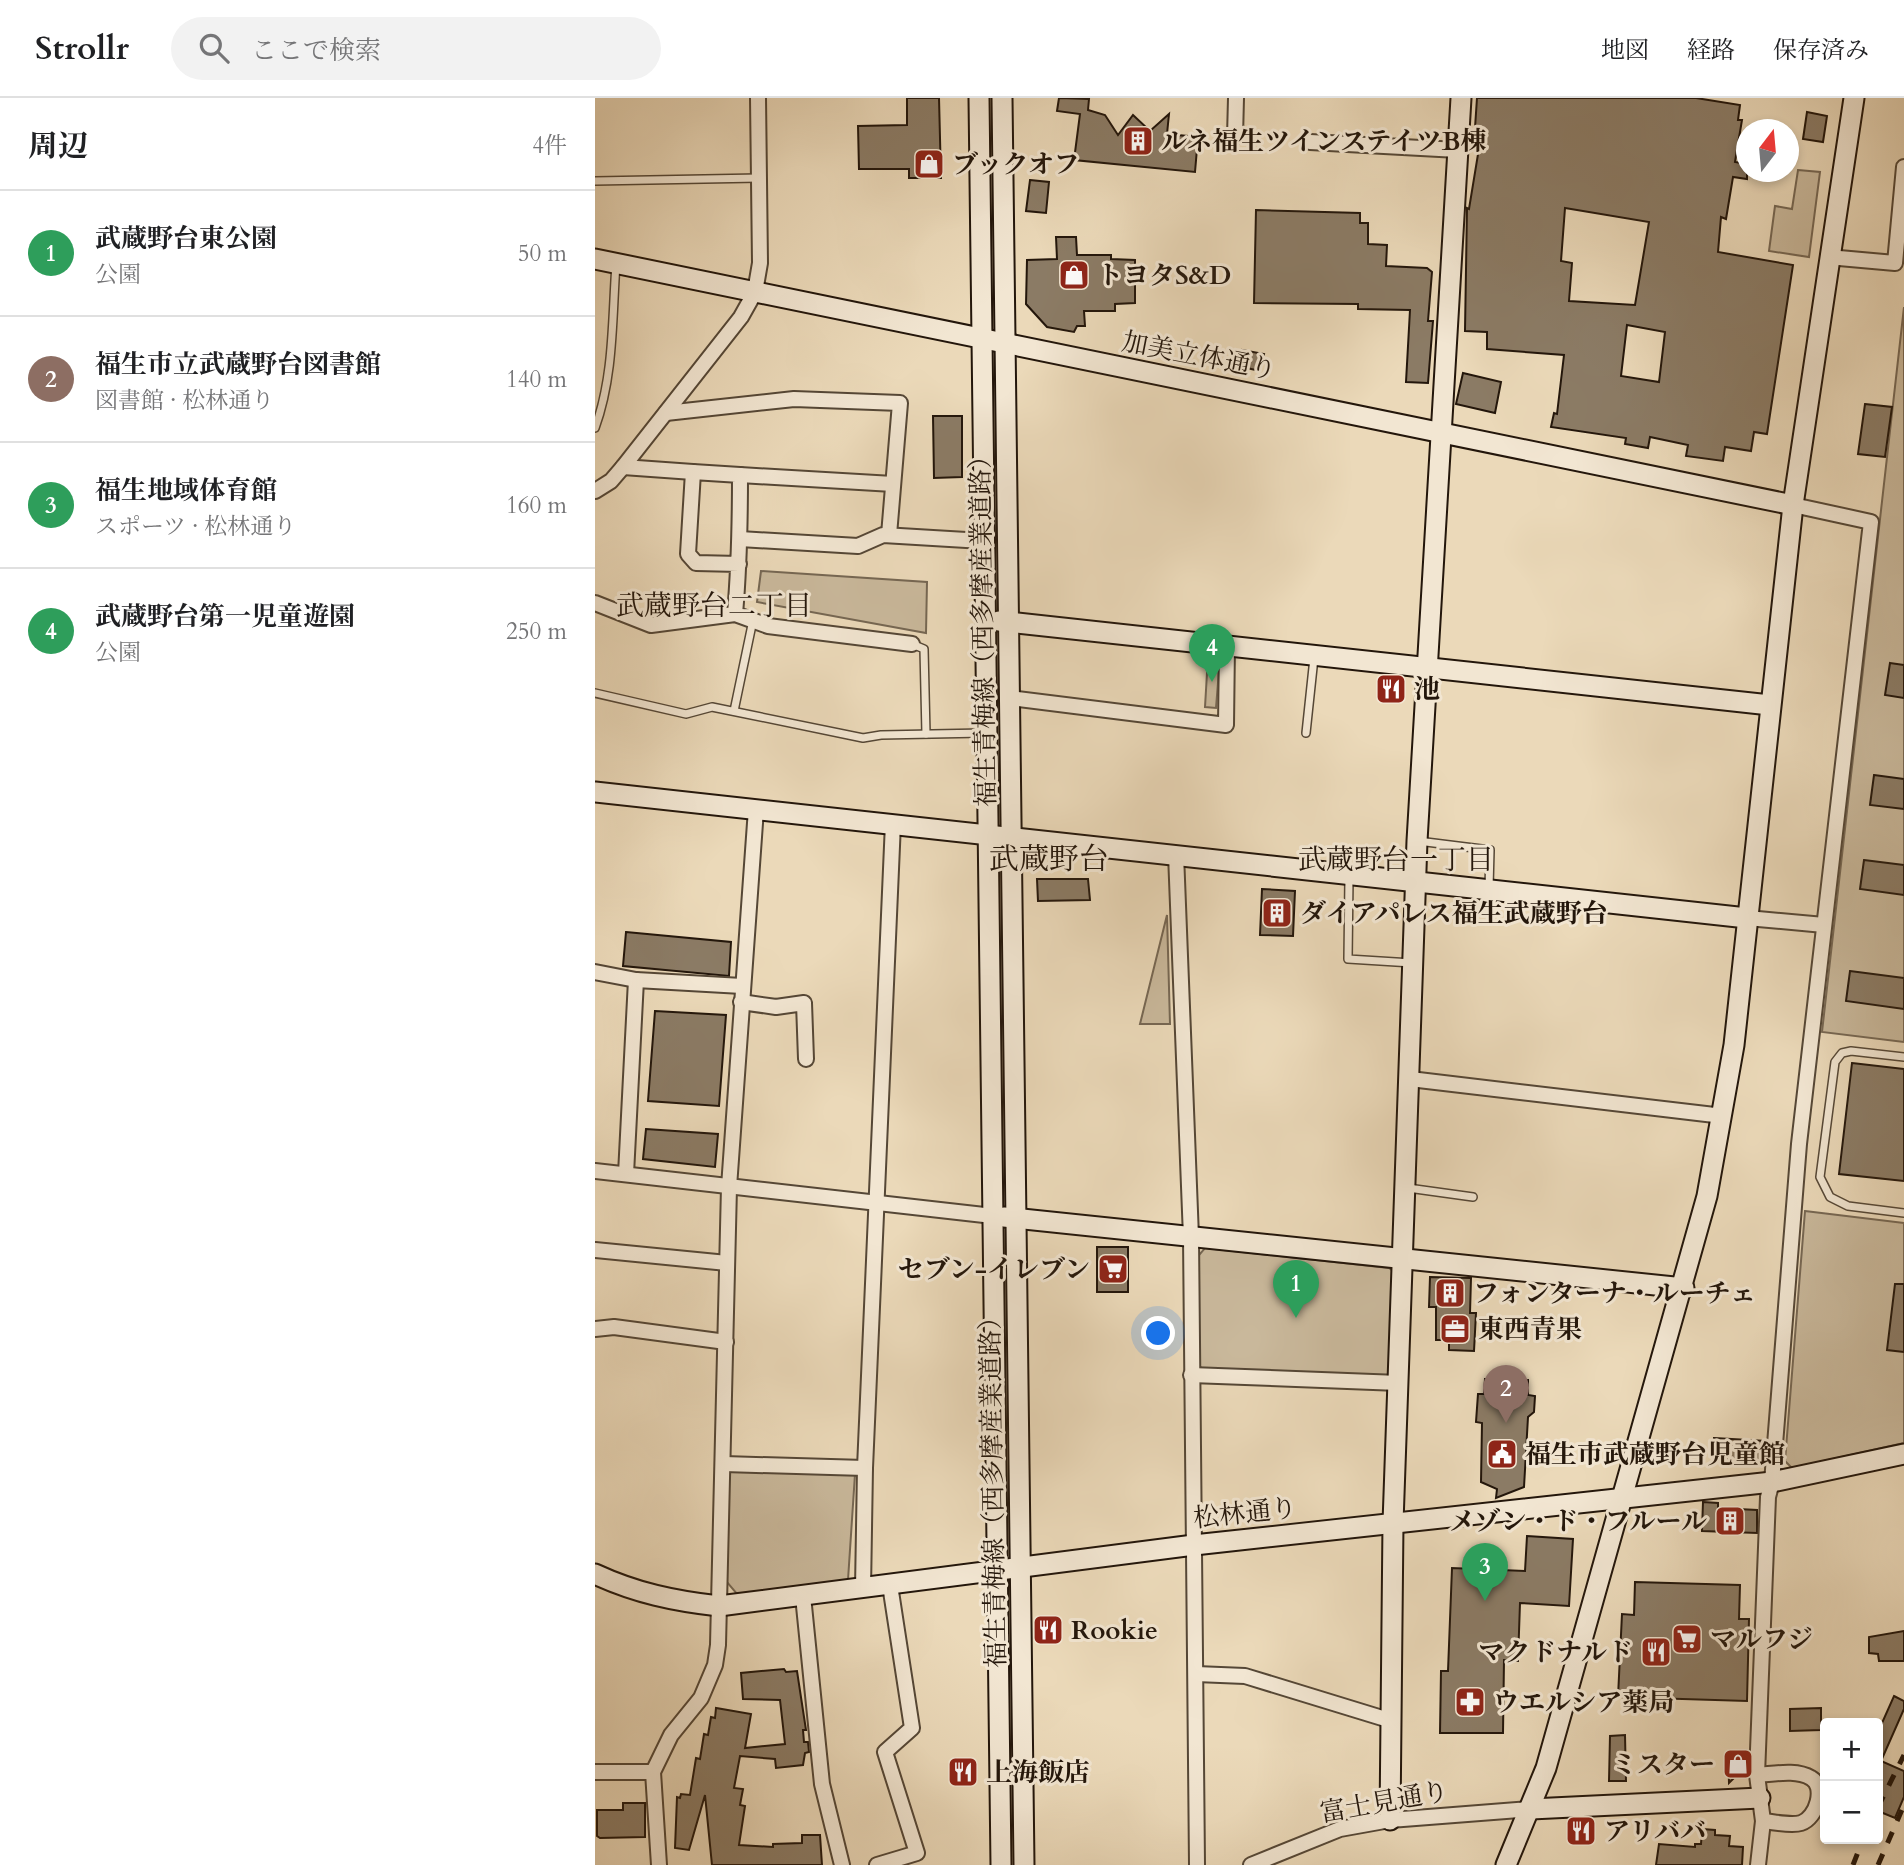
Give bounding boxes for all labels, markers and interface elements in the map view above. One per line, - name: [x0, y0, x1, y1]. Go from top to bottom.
- search box: [171, 17, 661, 80]
- text: Strollr: [35, 26, 129, 71]
- icon: search: [195, 29, 233, 67]
- text: ここで検索: [251, 33, 381, 68]
- text: 地図: [1601, 34, 1649, 67]
- text: 経路: [1687, 34, 1735, 67]
- text: 保存済み: [1773, 34, 1869, 67]
- north arrow: [1736, 119, 1799, 182]
- building icon: ルネ福生ツインステイツB棟: [1121, 124, 1155, 158]
- place label: ルネ福生ツインステイツB棟: [1161, 124, 1487, 159]
- text: 周辺: [28, 126, 88, 167]
- text: 4件: [532, 130, 567, 161]
- shop icon: ブックオフ: [912, 147, 946, 181]
- place label: ブックオフ: [952, 147, 1079, 182]
- text: 武蔵野台東公園: [95, 221, 277, 256]
- text: 1: [45, 238, 57, 269]
- text: 50 m: [518, 238, 567, 269]
- shop icon: トヨタS&D: [1057, 258, 1091, 292]
- place label: トヨタS&D: [1097, 258, 1231, 293]
- text: 公園: [95, 259, 141, 290]
- street label: 加美立体通り: [1119, 324, 1279, 388]
- text: 福生市立武蔵野台図書館: [95, 347, 381, 382]
- text: 2: [45, 364, 57, 395]
- text: 140 m: [506, 364, 567, 395]
- text: 図書館 · 松林通り: [95, 385, 274, 416]
- street label: 福生青梅線（西多摩産業道路）: [962, 443, 1004, 807]
- text: 福生地域体育館: [95, 473, 277, 508]
- text: 3: [45, 490, 57, 521]
- text: 160 m: [506, 490, 567, 521]
- text: スポーツ · 松林通り: [95, 511, 296, 542]
- district label: 武蔵野台二丁目: [616, 587, 812, 625]
- text: 武蔵野台第一児童遊園: [95, 599, 355, 634]
- text: 4: [45, 616, 57, 647]
- text: 250 m: [506, 616, 567, 647]
- pin: 4: [1189, 624, 1235, 682]
- text: 公園: [95, 637, 141, 668]
- restaurant icon: 池: [1374, 672, 1408, 706]
- place label: 池: [1414, 672, 1440, 707]
- district label: 武蔵野台: [989, 839, 1109, 880]
- district label: 武蔵野台一丁目: [1298, 841, 1494, 879]
- building icon: ダイアパレス福生武蔵野台: [1260, 896, 1294, 930]
- place label: ダイアパレス福生武蔵野台: [1300, 896, 1608, 931]
- place label: セブン-イレブン: [898, 1252, 1090, 1287]
- supermarket icon: セブン-イレブン: [1096, 1252, 1130, 1286]
- pin: 1: [1273, 1260, 1319, 1318]
- building icon: フォンターナ・ルーチェ: [1433, 1276, 1467, 1310]
- place label: フォンターナ・ルーチェ: [1473, 1276, 1756, 1311]
- street label: 福生青梅線（西多摩産業道路）: [972, 1304, 1014, 1668]
- office icon: 東西青果: [1438, 1312, 1472, 1346]
- place label: 東西青果: [1478, 1312, 1582, 1347]
- your location: [1141, 1316, 1175, 1350]
- pin: 2: [1483, 1365, 1529, 1423]
- public building icon: 福生市武蔵野台児童館: [1485, 1437, 1519, 1471]
- place label: 福生市武蔵野台児童館: [1525, 1437, 1785, 1472]
- street label: 松林通り: [1191, 1490, 1299, 1536]
- place label: メゾン・ド・フルール: [1449, 1504, 1707, 1539]
- building icon: メゾン・ド・フルール: [1713, 1504, 1747, 1538]
- pin: 3: [1462, 1543, 1508, 1601]
- restaurant icon: Rookie: [1031, 1613, 1065, 1647]
- place label: Rookie: [1071, 1613, 1158, 1648]
- supermarket icon: マルフジ: [1670, 1622, 1704, 1656]
- place label: マルフジ: [1710, 1622, 1813, 1657]
- place label: マクドナルド: [1478, 1635, 1633, 1670]
- restaurant icon: マクドナルド: [1639, 1635, 1673, 1669]
- pharmacy icon: ウエルシア薬局: [1453, 1685, 1487, 1719]
- place label: ウエルシア薬局: [1493, 1685, 1674, 1720]
- map controls: [1820, 1718, 1883, 1844]
- button: +: [1820, 1718, 1883, 1781]
- place label: ミスター: [1611, 1747, 1715, 1782]
- shop icon: ミスター: [1721, 1747, 1755, 1781]
- restaurant icon: 上海飯店: [946, 1755, 980, 1789]
- place label: 上海飯店: [986, 1755, 1090, 1790]
- street label: 富士見通り: [1317, 1773, 1451, 1831]
- button: −: [1820, 1781, 1883, 1844]
- restaurant icon: アリババ: [1564, 1814, 1598, 1848]
- place label: アリババ: [1604, 1814, 1706, 1849]

